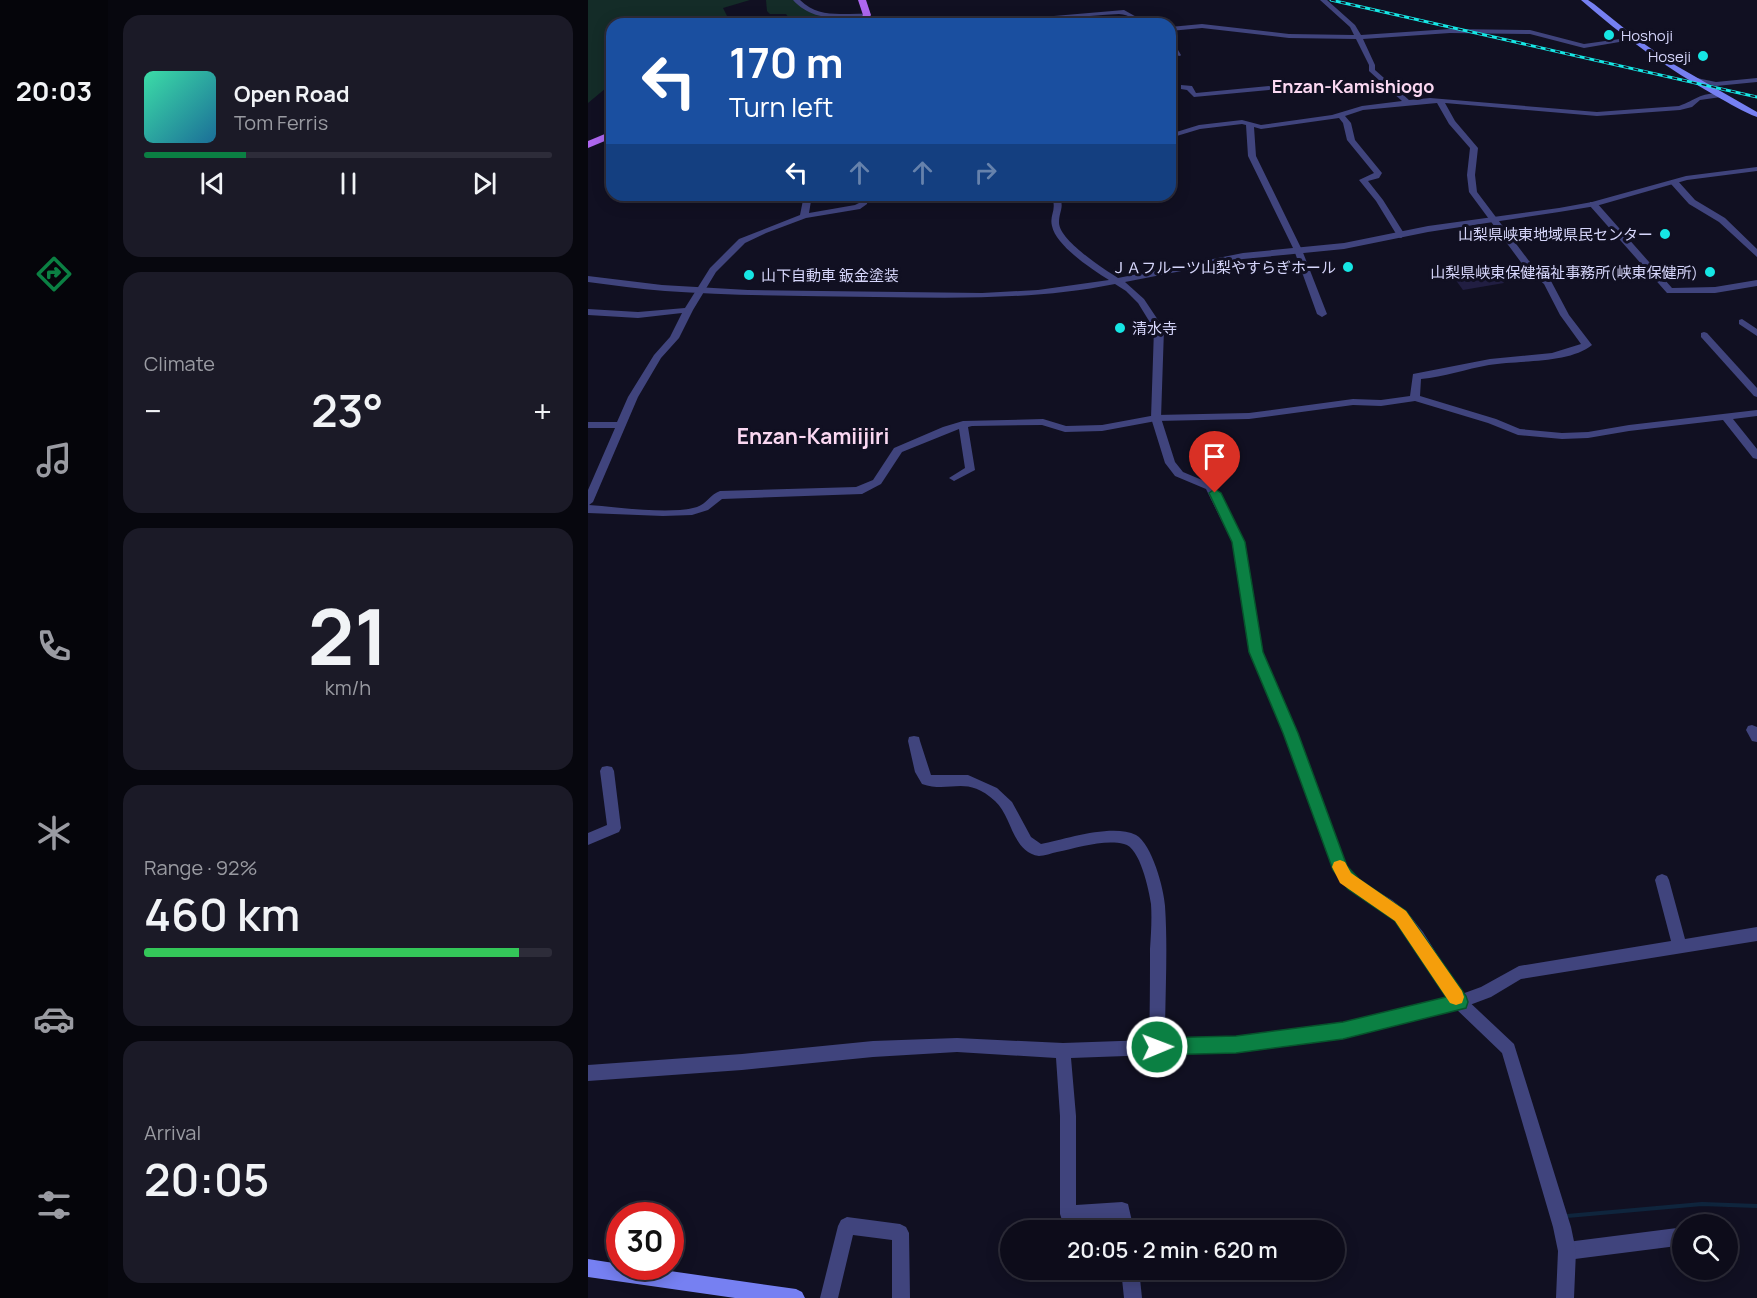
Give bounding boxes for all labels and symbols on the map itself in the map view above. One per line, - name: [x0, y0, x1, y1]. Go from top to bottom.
- place label: Hoshoji: [1621, 25, 1673, 46]
- marker: Hoshoji: [1602, 28, 1616, 42]
- place label: Hoseji: [1648, 46, 1691, 67]
- marker: Hoseji: [1696, 49, 1710, 63]
- district label: Enzan-Kamishiogo: [1272, 74, 1434, 98]
- place label: 山梨県峡東地域県民センター: [1458, 224, 1653, 245]
- marker: 山梨県峡東地域県民センター: [1658, 227, 1672, 241]
- place label: ＪＡフルーツ山梨やすらぎホール: [1111, 257, 1336, 278]
- marker: ＪＡフルーツ山梨やすらぎホール: [1341, 260, 1355, 274]
- place label: 山梨県峡東保健福祉事務所(峡東保健所): [1430, 262, 1698, 283]
- place label: 山下自動車 鈑金塗装: [761, 265, 899, 286]
- marker: 山梨県峡東保健福祉事務所(峡東保健所): [1703, 265, 1717, 279]
- marker: 山下自動車 鈑金塗装: [742, 268, 756, 282]
- place label: 清水寺: [1132, 318, 1177, 339]
- marker: 清水寺: [1113, 321, 1127, 335]
- district label: Enzan-Kamiijiri: [737, 422, 889, 450]
- pin: [1189, 431, 1240, 493]
- position arrow: [1125, 1015, 1189, 1079]
- speed limit sign: 30: [606, 1202, 684, 1280]

